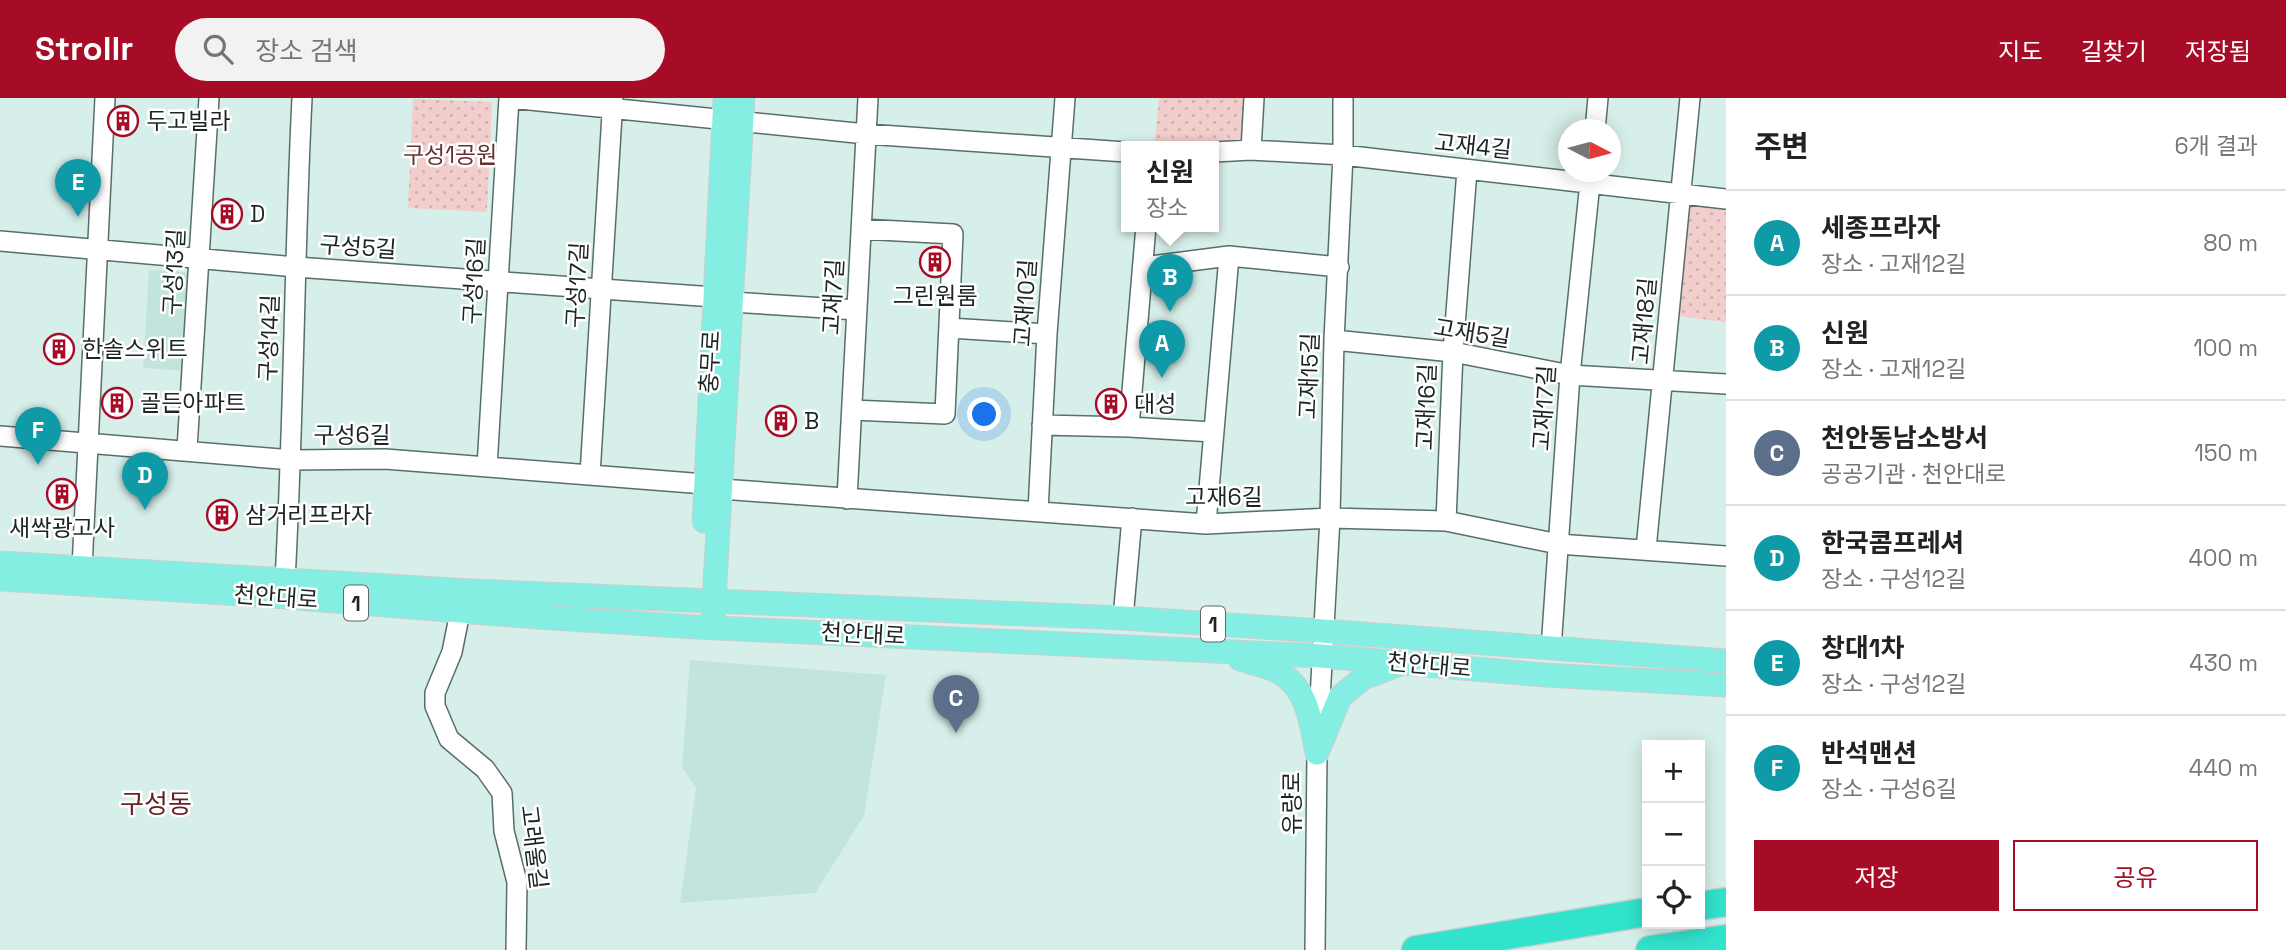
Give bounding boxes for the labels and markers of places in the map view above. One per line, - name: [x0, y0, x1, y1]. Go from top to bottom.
- building icon: 두고빌라: [106, 104, 140, 138]
- place label: 두고빌라: [146, 106, 231, 136]
- pin: E: [55, 159, 101, 217]
- building icon: D: [210, 197, 244, 231]
- place label: D: [250, 199, 265, 229]
- building icon: 그린원룸: [918, 245, 952, 279]
- pin: B: [1147, 254, 1193, 312]
- place label: 그린원룸: [893, 281, 977, 311]
- pin: A: [1139, 320, 1185, 378]
- building icon: 한솔스위트: [42, 332, 76, 366]
- place label: 한솔스위트: [82, 334, 188, 364]
- building icon: 골든아파트: [100, 386, 134, 420]
- building icon: 대성: [1094, 387, 1128, 421]
- place label: 골든아파트: [140, 388, 246, 418]
- place label: 대성: [1134, 389, 1176, 419]
- building icon: B: [764, 404, 798, 438]
- place label: B: [804, 406, 819, 436]
- pin: F: [15, 407, 61, 465]
- pin: D: [122, 452, 168, 510]
- building icon: 새싹광고사: [45, 477, 79, 511]
- building icon: 삼거리프라자: [205, 498, 239, 532]
- place label: 삼거리프라자: [245, 500, 372, 530]
- place label: 새싹광고사: [9, 513, 115, 543]
- pin: C: [933, 675, 979, 733]

